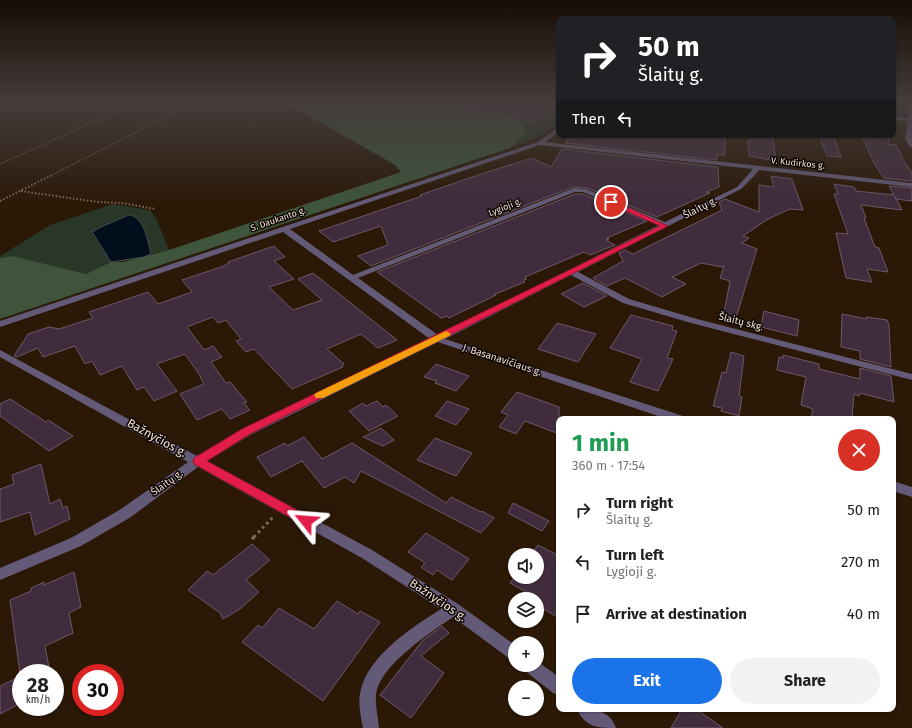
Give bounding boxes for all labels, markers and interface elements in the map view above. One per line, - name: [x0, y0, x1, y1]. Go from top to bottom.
- text: 50 m: [638, 30, 700, 63]
- icon: right: [572, 32, 624, 84]
- text: Šlaitų g.: [638, 64, 703, 86]
- icon: left: [614, 108, 636, 130]
- text: Then: [572, 110, 606, 128]
- street label: V. Kudirkos g.: [771, 155, 825, 171]
- pin: [594, 185, 628, 219]
- icon: arrive: [600, 191, 622, 213]
- street label: Šlaitų g.: [680, 193, 719, 222]
- street label: Lygioji g.: [487, 196, 523, 218]
- street label: S. Daukanto g.: [249, 205, 307, 233]
- street label: Šlaitų skg.: [717, 309, 765, 333]
- street label: J. Basanavičiaus g.: [461, 342, 543, 378]
- street label: Bažnyčios g.: [125, 416, 189, 460]
- text: 1 min: [572, 429, 630, 457]
- button: close: [838, 429, 880, 471]
- text: 360 m · 17:54: [572, 458, 645, 473]
- street label: Šlaitų g.: [148, 466, 185, 499]
- text: Turn right: [606, 494, 673, 512]
- icon: right: [572, 499, 594, 521]
- position arrow: [285, 500, 327, 542]
- text: 50 m: [847, 501, 880, 519]
- text: Šlaitų g.: [606, 512, 653, 527]
- text: Turn left: [606, 546, 664, 564]
- map controls: [508, 548, 544, 716]
- button: sound: [508, 548, 544, 584]
- icon: left: [572, 551, 594, 573]
- text: 270 m: [841, 553, 880, 571]
- text: Lygioji g.: [606, 564, 657, 579]
- street label: Bažnyčios g.: [407, 576, 469, 624]
- button: layers: [508, 592, 544, 628]
- icon: arrive: [572, 603, 594, 625]
- text: Arrive at destination: [606, 605, 747, 623]
- text: 40 m: [847, 605, 880, 623]
- button: +: [508, 636, 544, 672]
- button: Exit: [572, 658, 722, 704]
- button: Share: [730, 658, 880, 704]
- speed limit sign: 30: [72, 664, 124, 716]
- text: 28: [27, 673, 49, 697]
- button: −: [508, 680, 544, 716]
- text: km/h: [26, 694, 50, 706]

